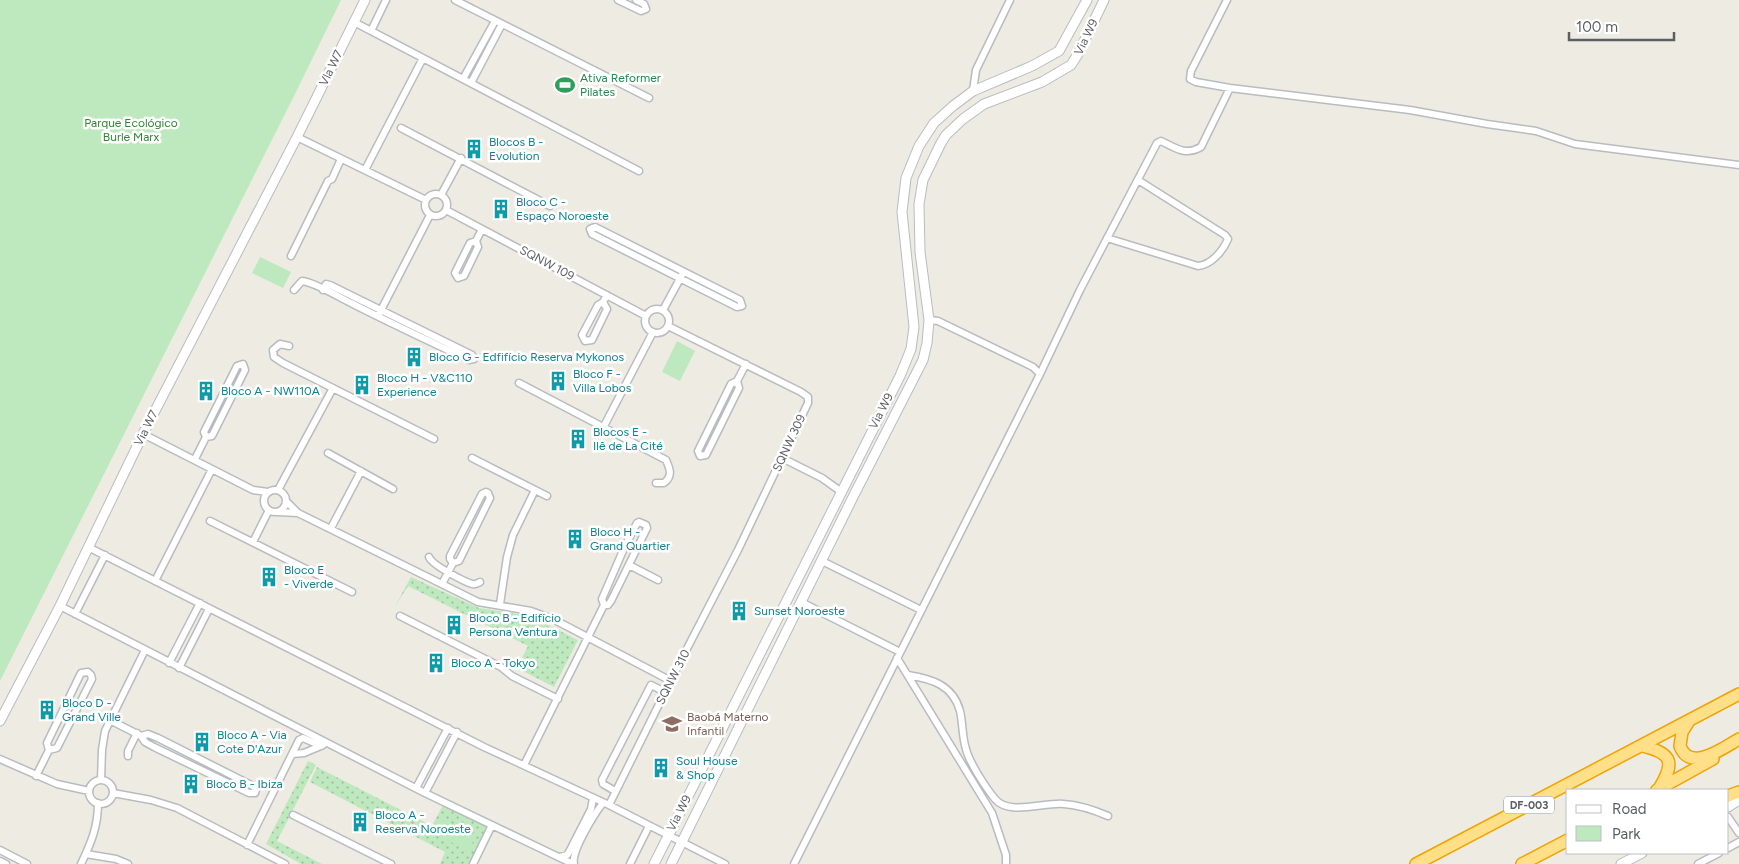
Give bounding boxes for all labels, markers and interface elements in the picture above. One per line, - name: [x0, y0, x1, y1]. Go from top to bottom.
- scale bar: [1569, 10, 1674, 42]
- street label: Via W9: [1071, 16, 1101, 57]
- text: 100 m: [1576, 18, 1618, 36]
- street label: Vla W7: [316, 47, 346, 88]
- place label: Ativa Reformer Pilates: [580, 71, 661, 99]
- sports icon: Ativa Reformer Pilates: [554, 74, 576, 96]
- park label: Parque Ecológico Burle Marx: [84, 116, 178, 144]
- place label: Blocos B - Evolution: [489, 135, 543, 163]
- building icon: Blocos B - Evolution: [463, 138, 485, 160]
- place label: Bloco C - Espaço Noroeste: [516, 195, 609, 223]
- building icon: Bloco C - Espaço Noroeste: [490, 198, 512, 220]
- street label: SQNW 109: [517, 243, 577, 283]
- building icon: Bloco G - Edfifício Reserva Mykonos: [403, 346, 425, 368]
- place label: Bloco G - Edfifício Reserva Mykonos: [429, 350, 624, 364]
- place label: Bloco F - Villa Lobos: [573, 367, 632, 395]
- building icon: Bloco F - Villa Lobos: [547, 370, 569, 392]
- place label: Bloco H - V&C110 Experience: [377, 371, 473, 399]
- building icon: Bloco H - V&C110 Experience: [351, 374, 373, 396]
- building icon: Bloco A - NW110A: [195, 380, 217, 402]
- place label: Bloco A - NW110A: [221, 384, 320, 398]
- street label: Via W9: [866, 390, 896, 431]
- street label: Via W7: [131, 407, 161, 448]
- street label: SQNW 309: [770, 412, 808, 474]
- place label: Blocos E - Ilê de La Cité: [593, 425, 663, 453]
- building icon: Blocos E - Ilê de La Cité: [567, 428, 589, 450]
- place label: Bloco H - Grand Quartier: [590, 525, 670, 553]
- building icon: Bloco H - Grand Quartier: [564, 528, 586, 550]
- place label: Bloco E - Viverde: [284, 563, 334, 591]
- building icon: Bloco E - Viverde: [258, 566, 280, 588]
- building icon: Sunset Noroeste: [728, 600, 750, 622]
- place label: Sunset Noroeste: [754, 604, 845, 618]
- place label: Bloco B - Edifício Persona Ventura: [469, 611, 561, 639]
- building icon: Bloco B - Edifício Persona Ventura: [443, 614, 465, 636]
- street label: SQNW 310: [653, 647, 693, 707]
- building icon: Bloco A - Tokyo: [425, 652, 447, 674]
- place label: Bloco A - Tokyo: [451, 656, 535, 670]
- place label: Bloco D - Grand Ville: [62, 696, 121, 724]
- building icon: Bloco D - Grand Ville: [36, 699, 58, 721]
- place label: Baobá Materno Infantil: [687, 710, 769, 738]
- school or university icon: Baobá Materno Infantil: [661, 713, 683, 735]
- place label: Bloco A - Via Cote D'Azur: [217, 728, 287, 756]
- building icon: Bloco A - Via Cote D'Azur: [191, 731, 213, 753]
- place label: Soul House & Shop: [676, 754, 738, 782]
- building icon: Soul House & Shop: [650, 757, 672, 779]
- building icon: Bloco B - Ibiza: [180, 773, 202, 795]
- place label: Bloco B - Ibiza: [206, 777, 283, 791]
- legend: [1566, 789, 1729, 854]
- street label: Via W9: [664, 792, 694, 833]
- road number: DF-003: [1504, 796, 1554, 814]
- text: Road: [1612, 800, 1647, 818]
- place label: Bloco A - Reserva Noroeste: [375, 808, 471, 836]
- building icon: Bloco A - Reserva Noroeste: [349, 811, 371, 833]
- text: Park: [1612, 825, 1641, 843]

